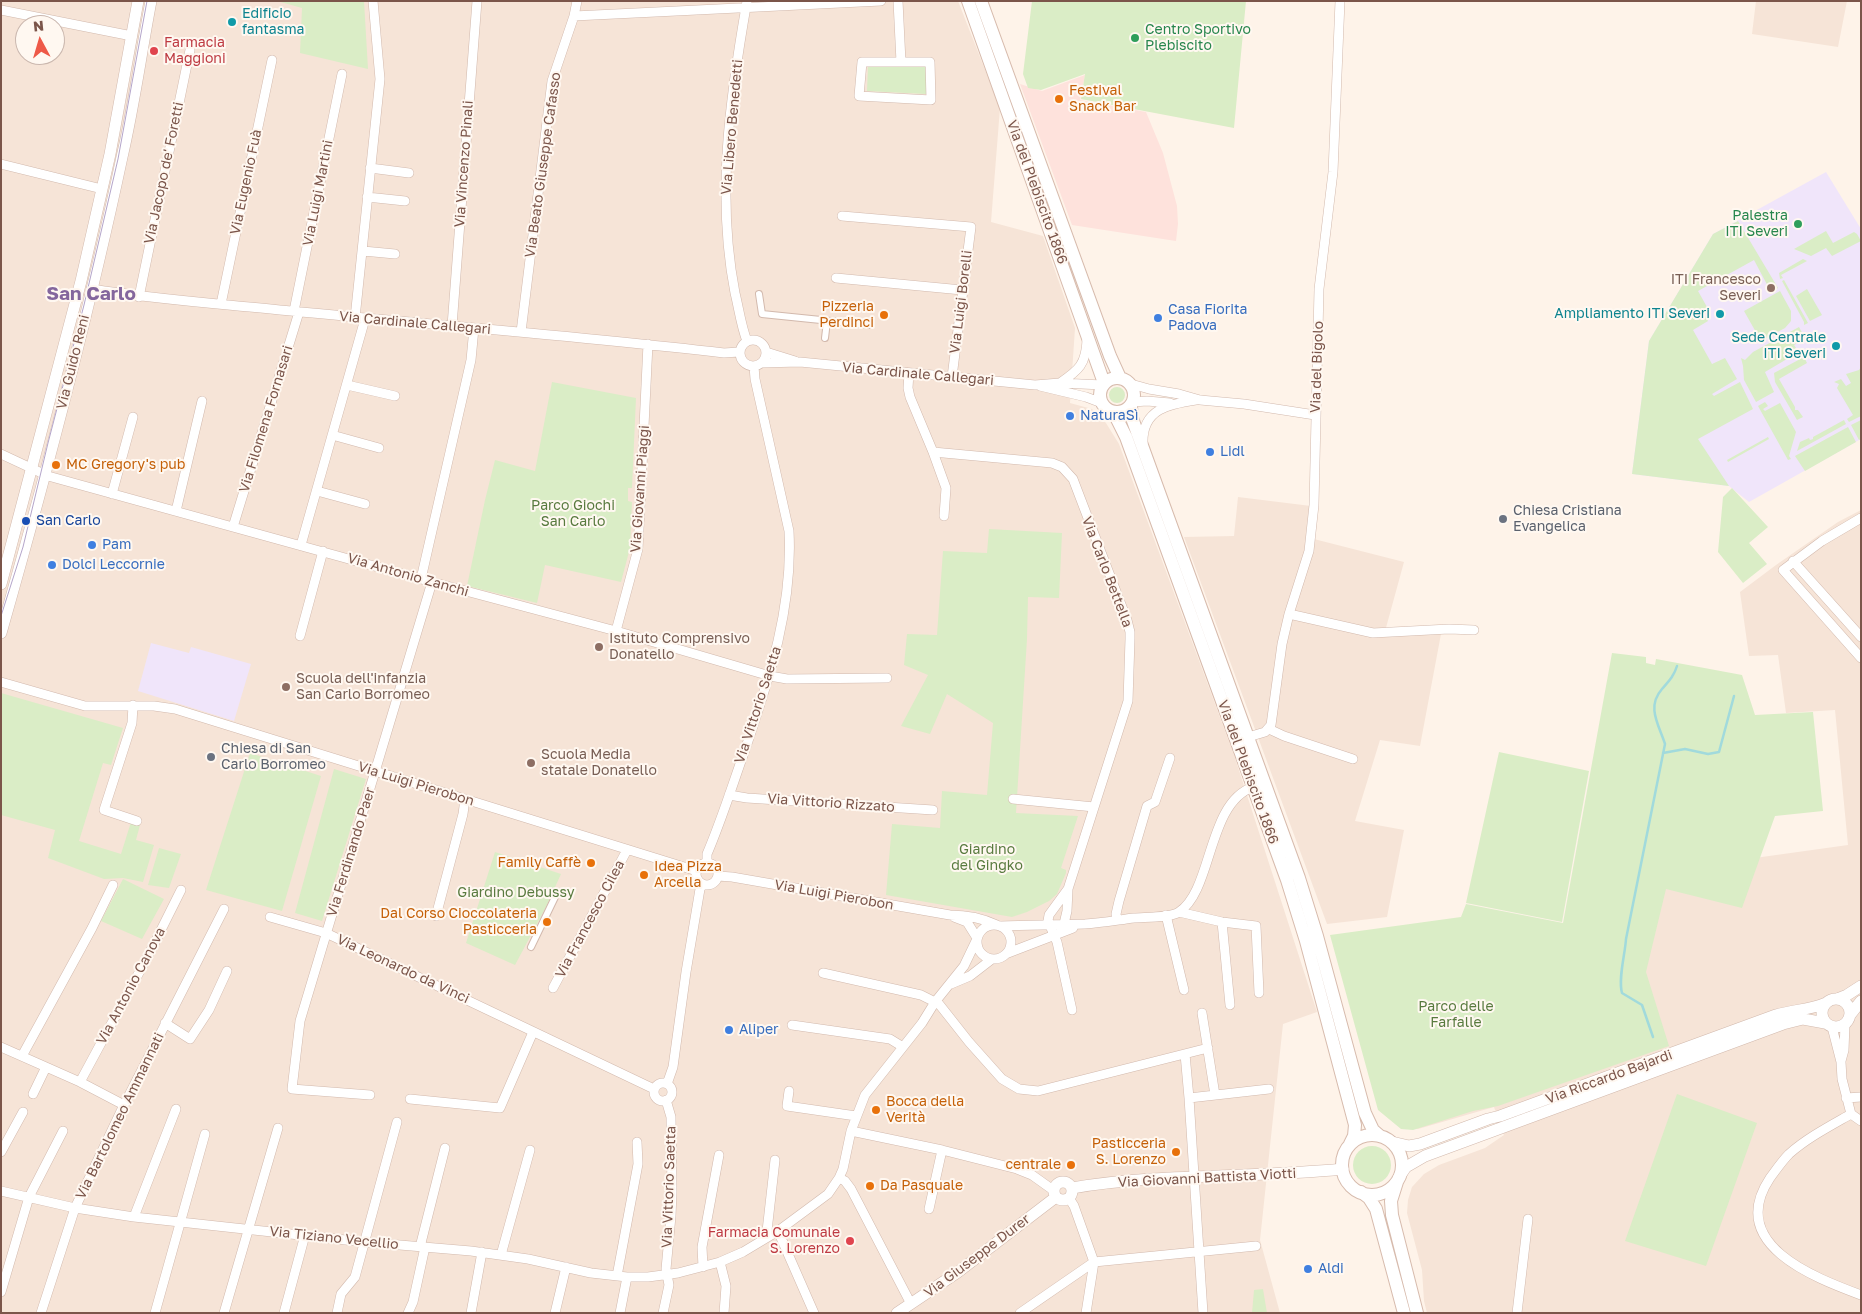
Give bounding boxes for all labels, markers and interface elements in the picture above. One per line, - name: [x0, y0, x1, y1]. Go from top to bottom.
- place label: Edificio fantasma: [242, 6, 304, 38]
- north arrow: [15, 15, 65, 65]
- marker: Edificio fantasma: [226, 16, 238, 28]
- text: N: [32, 17, 45, 35]
- place label: Centro Sportivo Plebiscito: [1145, 22, 1251, 54]
- marker: Centro Sportivo Plebiscito: [1129, 32, 1141, 44]
- place label: Farmacia Maggioni: [164, 35, 226, 68]
- marker: Farmacia Maggioni: [148, 45, 160, 57]
- street label: Via Libero Benedetti: [718, 59, 746, 195]
- street label: Via Beato Giuseppe Cafasso: [522, 71, 564, 259]
- place label: Festival Snack Bar: [1069, 83, 1136, 115]
- marker: Festival Snack Bar: [1053, 93, 1065, 105]
- street label: Via Jacopo de' Foretti: [141, 100, 187, 246]
- street label: Via Vincenzo Pinali: [451, 100, 477, 228]
- street label: Via del Plebiscito 1866: [1003, 118, 1071, 266]
- street label: Via Eugenio Fuà: [227, 128, 265, 236]
- street label: Via Luigi Martini: [299, 139, 337, 247]
- place label: Palestra ITI Severi: [1725, 208, 1788, 240]
- marker: Palestra ITI Severi: [1792, 218, 1804, 230]
- street label: Via Luigi Borelli: [946, 249, 976, 355]
- place label: ITI Francesco Severi: [1671, 272, 1761, 304]
- marker: ITI Francesco Severi: [1765, 282, 1777, 294]
- district label: San Carlo: [46, 283, 136, 305]
- place label: Pizzeria Perdinci: [819, 299, 874, 332]
- place label: Casa Fiorita Padova: [1168, 302, 1247, 334]
- place label: Ampliamento ITI Severi: [1554, 306, 1710, 322]
- street label: Via Cardinale Callegari: [338, 308, 492, 338]
- marker: Ampliamento ITI Severi: [1714, 308, 1726, 320]
- marker: Pizzeria Perdinci: [878, 309, 890, 321]
- marker: Casa Fiorita Padova: [1152, 312, 1164, 324]
- street label: Via Guido Reni: [53, 313, 93, 411]
- street label: Via del Bigolo: [1307, 321, 1327, 413]
- place label: Sede Centrale ITI Severi: [1731, 330, 1826, 362]
- marker: Sede Centrale ITI Severi: [1830, 340, 1842, 352]
- street label: Via Filomena Fornasari: [236, 343, 296, 495]
- street label: Via Cardinale Callegari: [841, 359, 995, 389]
- place label: NaturaSì: [1080, 408, 1139, 424]
- marker: NaturaSì: [1064, 410, 1076, 422]
- street label: Via Giovanni Piaggi: [627, 425, 653, 553]
- place label: Lidl: [1220, 444, 1245, 460]
- marker: Lidl: [1204, 446, 1216, 458]
- place label: MC Gregory's pub: [66, 457, 185, 473]
- marker: MC Gregory's pub: [50, 459, 62, 471]
- park label: Parco Giochi San Carlo: [531, 498, 615, 530]
- place label: Chiesa Cristiana Evangelica: [1513, 503, 1622, 536]
- place label: San Carlo: [36, 513, 101, 529]
- marker: Chiesa Cristiana Evangelica: [1497, 513, 1509, 525]
- street label: Via Carlo Bettella: [1078, 514, 1136, 630]
- marker: San Carlo: [20, 515, 32, 527]
- place label: Pam: [102, 537, 131, 553]
- marker: Pam: [86, 539, 98, 551]
- street label: Via Antonio Zanchi: [345, 550, 471, 600]
- place label: Dolci Leccornie: [62, 557, 165, 573]
- marker: Dolci Leccornie: [46, 559, 58, 571]
- place label: Istituto Comprensivo Donatello: [609, 631, 750, 664]
- marker: Istituto Comprensivo Donatello: [593, 641, 605, 653]
- street label: Via Vittorio Saetta: [731, 644, 785, 766]
- place label: Scuola dell'infanzia San Carlo Borromeo: [296, 671, 430, 704]
- marker: Scuola dell'infanzia San Carlo Borromeo: [280, 681, 292, 693]
- street label: Via del Plebiscito 1866: [1214, 698, 1282, 846]
- place label: Chiesa di San Carlo Borromeo: [221, 741, 326, 774]
- place label: Scuola Media statale Donatello: [541, 747, 657, 780]
- marker: Chiesa di San Carlo Borromeo: [205, 751, 217, 763]
- marker: Scuola Media statale Donatello: [525, 757, 537, 769]
- street label: Via Luigi Pierobon: [356, 758, 476, 810]
- street label: Via Ferdinando Paer: [323, 785, 379, 919]
- street label: Via Vittorio Rizzato: [767, 790, 895, 816]
- park label: Giardino del Gingko: [951, 842, 1023, 874]
- place label: Family Caffè: [498, 855, 581, 871]
- street label: Via Francesco Cilea: [552, 857, 628, 981]
- marker: Family Caffè: [585, 857, 597, 869]
- place label: Idea Pizza Arcella: [654, 859, 722, 892]
- marker: Idea Pizza Arcella: [638, 869, 650, 881]
- street label: Via Luigi Pierobon: [773, 876, 895, 914]
- park label: Giardino Debussy: [457, 885, 575, 901]
- place label: Dal Corso Cioccolateria Pasticceria: [380, 906, 537, 939]
- marker: Dal Corso Cioccolateria Pasticceria: [541, 916, 553, 928]
- street label: Via Antonio Canova: [93, 925, 169, 1047]
- street label: Via Leonardo da Vinci: [334, 931, 472, 1007]
- park label: Parco delle Farfalle: [1418, 999, 1494, 1032]
- place label: Aliper: [739, 1022, 779, 1038]
- marker: Aliper: [723, 1024, 735, 1036]
- street label: Via Bartolomeo Ammannati: [72, 1030, 168, 1202]
- street label: Via Riccardo Bajardi: [1543, 1046, 1675, 1108]
- place label: Bocca della Verità: [886, 1094, 964, 1126]
- marker: Bocca della Verità: [870, 1104, 882, 1116]
- street label: Via Vittorio Saetta: [658, 1126, 680, 1248]
- place label: Pasticceria S. Lorenzo: [1092, 1136, 1166, 1168]
- marker: Pasticceria S. Lorenzo: [1170, 1146, 1182, 1158]
- place label: centrale: [1005, 1157, 1061, 1173]
- marker: centrale: [1065, 1159, 1077, 1171]
- street label: Via Giovanni Battista Viotti: [1117, 1165, 1297, 1191]
- place label: Da Pasquale: [880, 1178, 963, 1194]
- marker: Da Pasquale: [864, 1180, 876, 1192]
- street label: Via Giuseppe Durer: [921, 1211, 1033, 1301]
- street label: Via Tiziano Vecellio: [269, 1223, 399, 1253]
- place label: Farmacia Comunale S. Lorenzo: [708, 1225, 840, 1258]
- marker: Farmacia Comunale S. Lorenzo: [844, 1235, 856, 1247]
- place label: Aldi: [1318, 1261, 1344, 1277]
- marker: Aldi: [1302, 1263, 1314, 1275]

